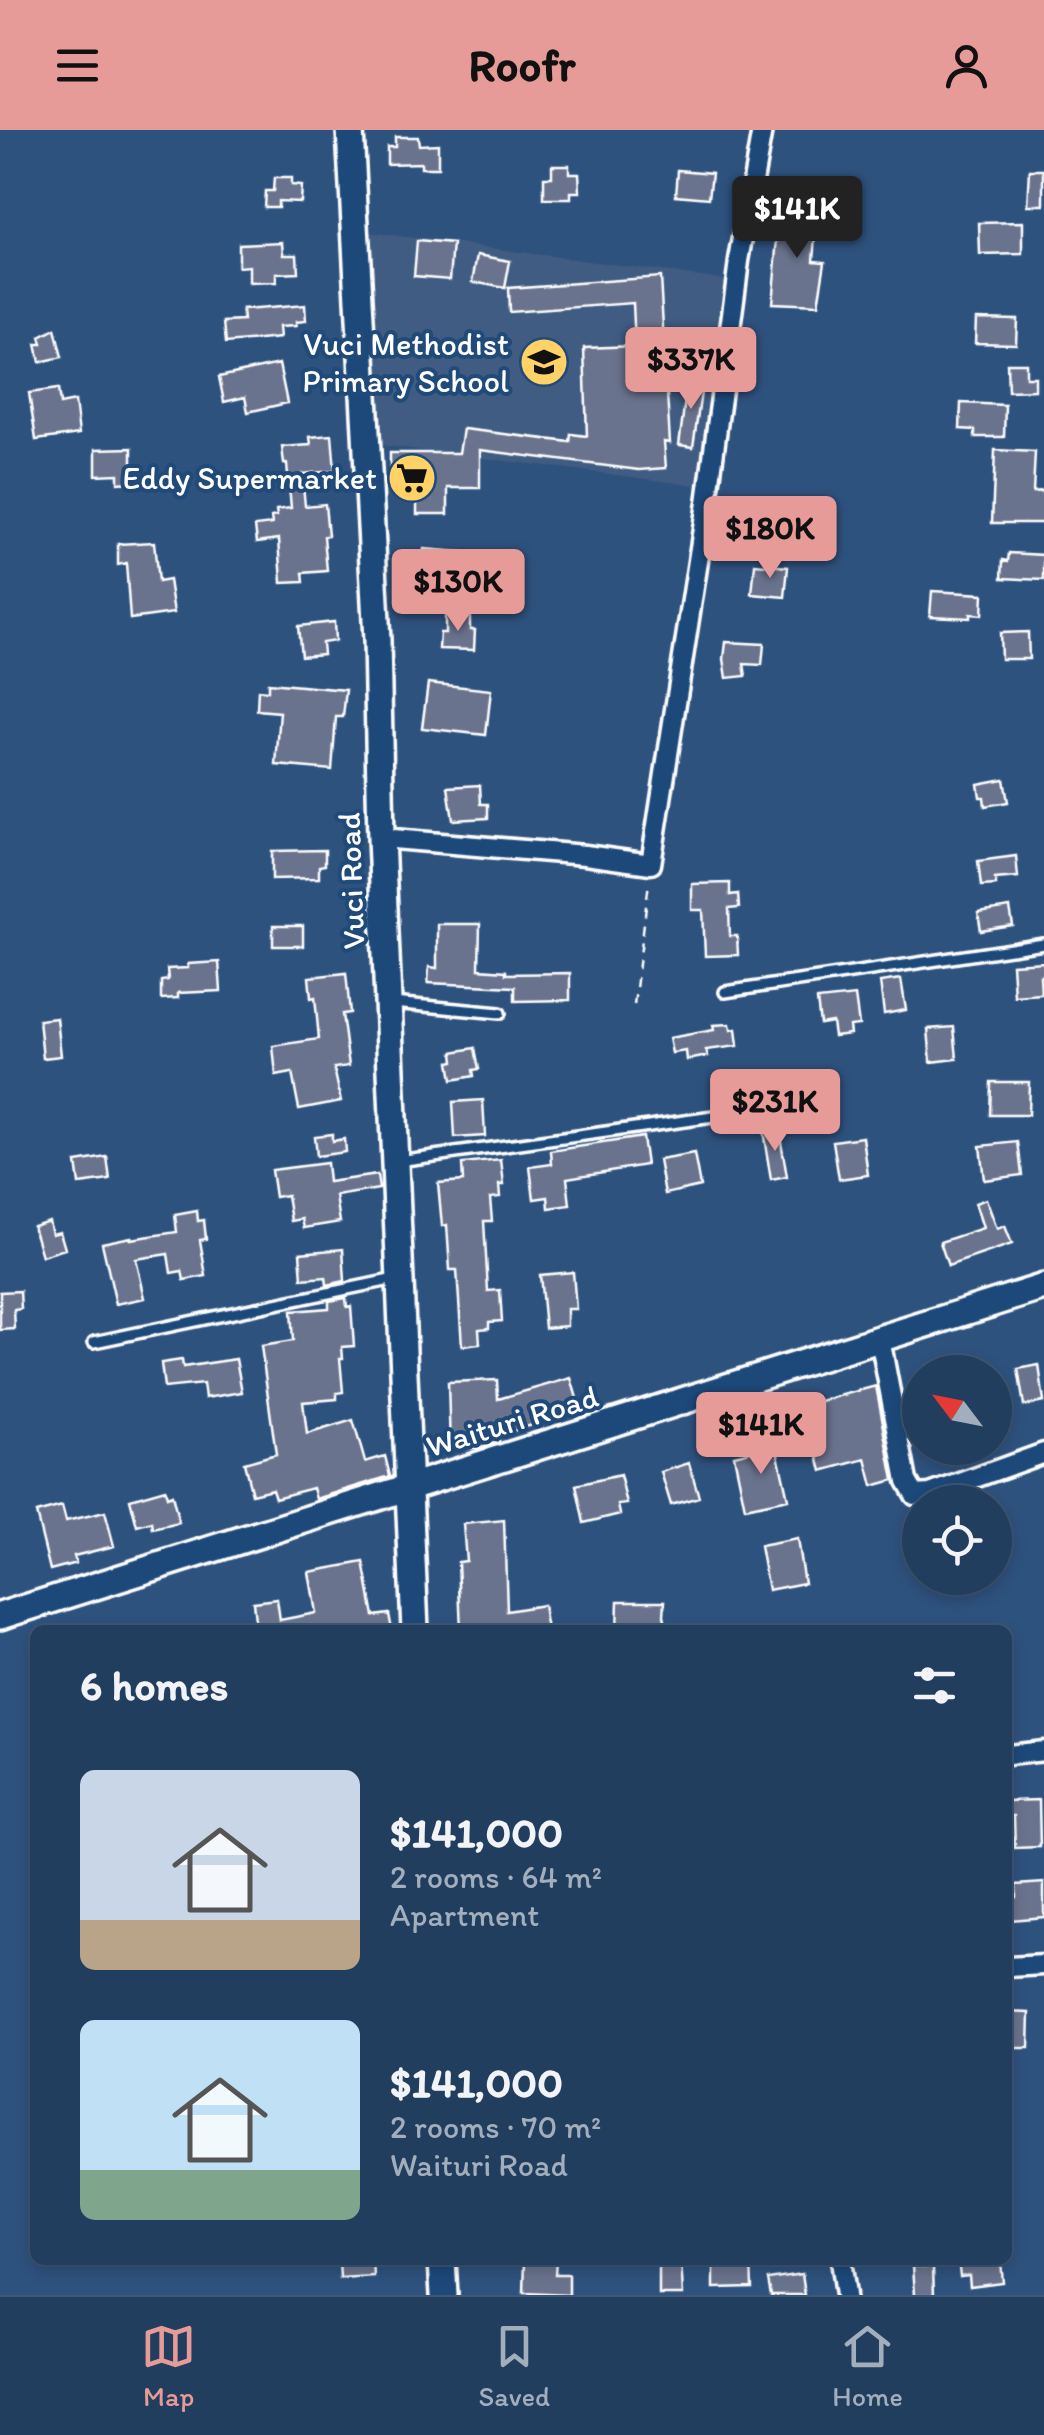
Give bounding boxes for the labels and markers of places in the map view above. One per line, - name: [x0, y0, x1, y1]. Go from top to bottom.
- pin: $141K: [727, 176, 867, 261]
- place label: Vuci Methodist Primary School: [302, 325, 509, 400]
- pin: $337K: [621, 327, 761, 412]
- school or university icon: Vuci Methodist Primary School: [518, 336, 570, 388]
- supermarket icon: Eddy Supermarket: [386, 452, 438, 504]
- place label: Eddy Supermarket: [122, 459, 377, 497]
- pin: $180K: [700, 496, 840, 581]
- pin: $130K: [388, 549, 528, 634]
- pin: $231K: [705, 1069, 845, 1154]
- pin: $141K: [691, 1392, 831, 1477]

